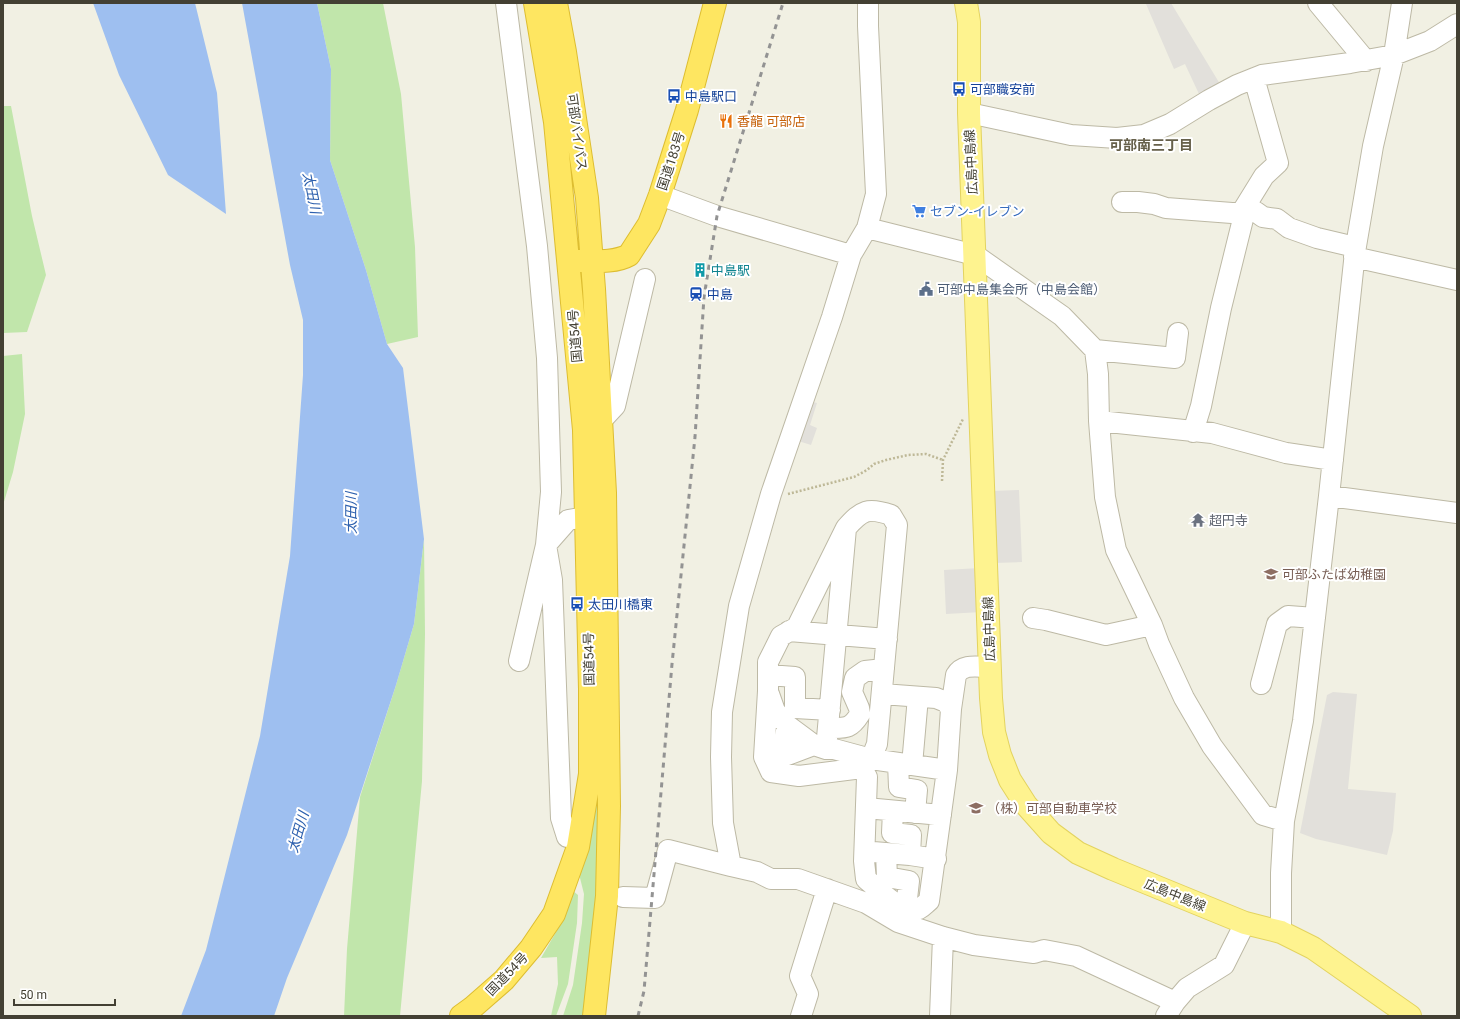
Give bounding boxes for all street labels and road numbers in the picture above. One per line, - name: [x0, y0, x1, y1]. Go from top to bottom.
- street label: 可部バイパス: [564, 92, 590, 172]
- street label: 広島中島線: [962, 129, 980, 195]
- street label: 国道183号: [654, 130, 688, 192]
- street label: 国道54号: [565, 309, 585, 363]
- street label: 広島中島線: [980, 596, 998, 662]
- street label: 国道54号: [581, 632, 597, 686]
- street label: 広島中島線: [1142, 876, 1208, 914]
- street label: 国道54号: [483, 950, 531, 998]

